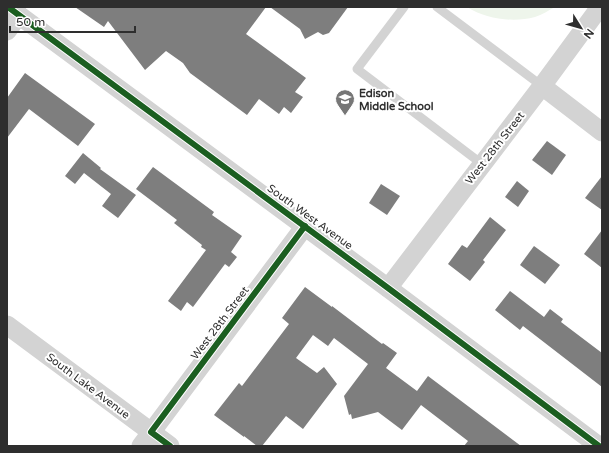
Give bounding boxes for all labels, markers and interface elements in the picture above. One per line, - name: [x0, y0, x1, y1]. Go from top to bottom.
- scale bar: [10, 8, 135, 34]
- north arrow: [561, 8, 601, 48]
- text: 50 m: [16, 15, 45, 29]
- text: N: [581, 26, 596, 41]
- place label: Edison Middle School: [359, 87, 434, 113]
- school or university icon: Edison Middle School: [334, 88, 356, 116]
- street label: West 28th Street: [463, 109, 527, 187]
- street label: South West Avenue: [265, 182, 355, 252]
- street label: West 28th Street: [188, 284, 252, 362]
- street label: South Lake Avenue: [44, 350, 132, 422]

